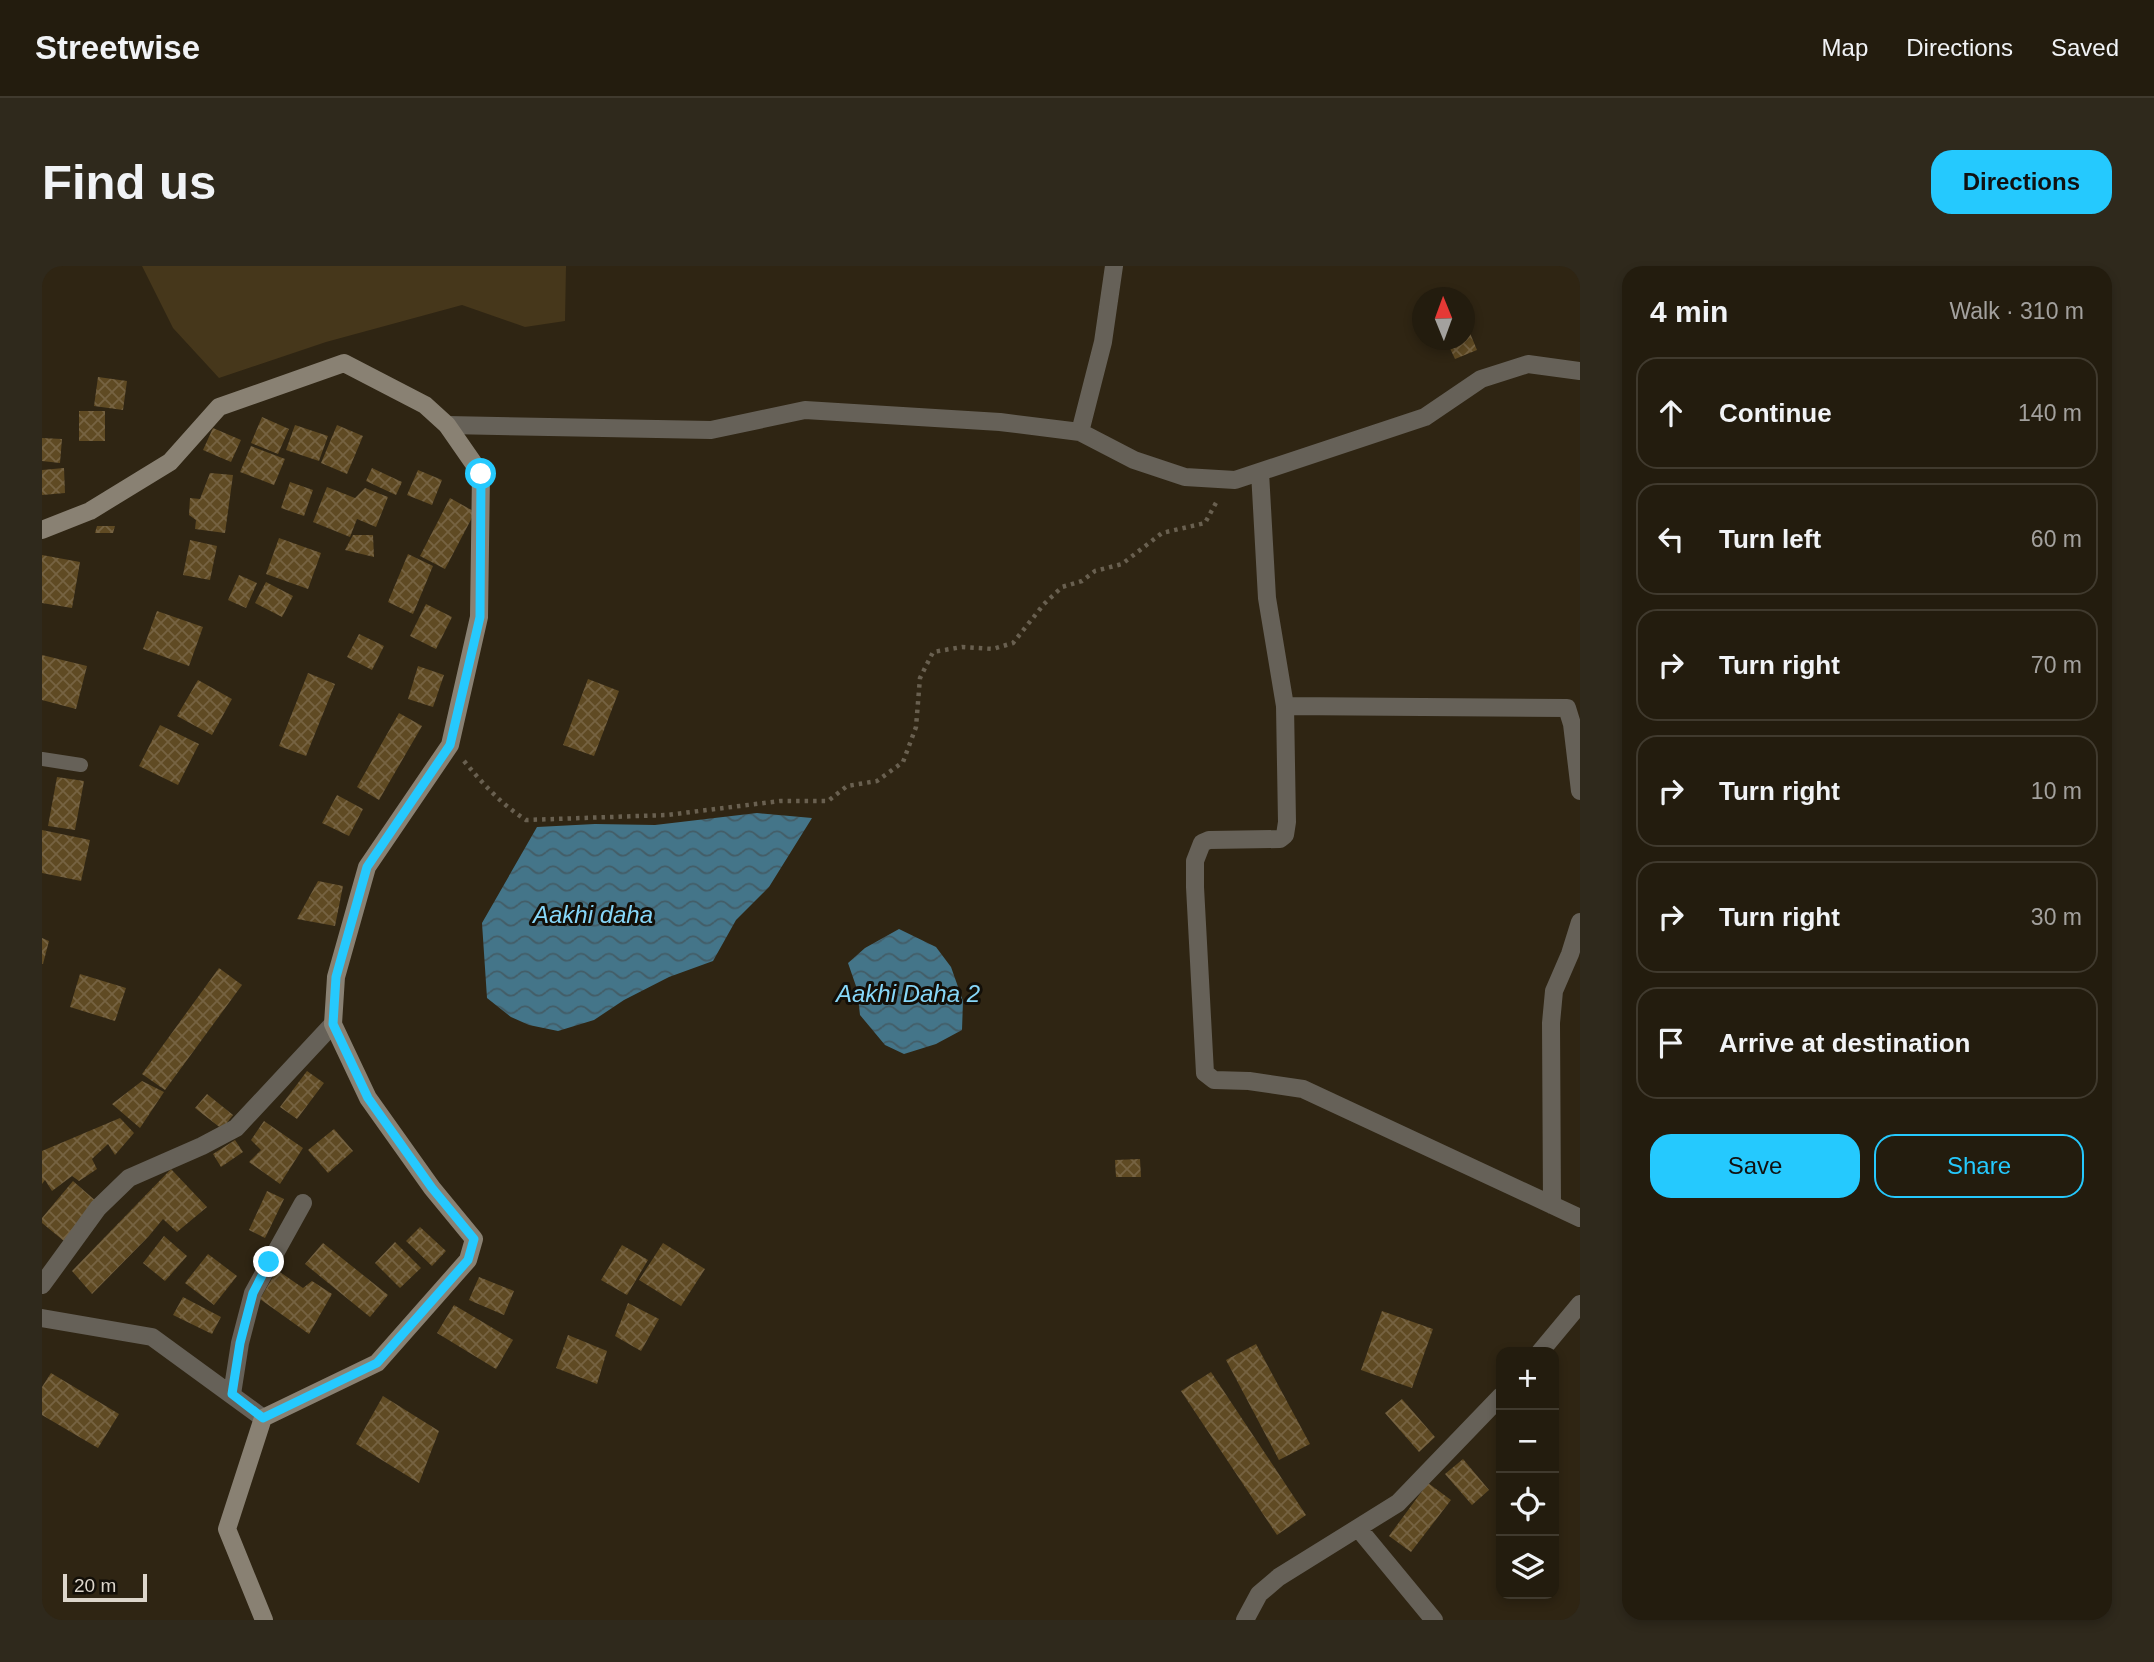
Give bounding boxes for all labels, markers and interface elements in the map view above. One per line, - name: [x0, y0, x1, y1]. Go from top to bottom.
- text: Streetwise: [35, 29, 200, 66]
- text: Map: [1822, 34, 1868, 61]
- text: Directions: [1906, 34, 2013, 61]
- text: Saved: [2051, 34, 2119, 61]
- button: Directions: [1931, 150, 2112, 214]
- text: Find us: [42, 155, 216, 209]
- north arrow: [1412, 287, 1475, 350]
- text: 4 min: [1650, 295, 1728, 328]
- text: Walk · 310 m: [1949, 298, 2084, 324]
- icon: ahead: [1652, 394, 1690, 432]
- text: Continue: [1719, 398, 1832, 428]
- text: 140 m: [2018, 400, 2082, 426]
- route start: [465, 458, 496, 489]
- icon: left: [1652, 520, 1690, 558]
- text: Turn left: [1719, 524, 1821, 554]
- text: 60 m: [2031, 526, 2082, 552]
- icon: right: [1652, 646, 1690, 684]
- text: Turn right: [1719, 650, 1840, 680]
- text: 70 m: [2031, 652, 2082, 678]
- icon: right: [1652, 772, 1690, 810]
- text: Turn right: [1719, 776, 1840, 806]
- text: 10 m: [2031, 778, 2082, 804]
- icon: right: [1652, 898, 1690, 936]
- water label: Aakhi daha: [531, 901, 653, 928]
- text: Turn right: [1719, 902, 1840, 932]
- text: 30 m: [2031, 904, 2082, 930]
- water label: Aakhi Daha 2: [834, 980, 980, 1007]
- icon: arrive: [1652, 1024, 1690, 1062]
- text: Arrive at destination: [1719, 1028, 1970, 1058]
- button: Save: [1650, 1134, 1860, 1198]
- button: Share: [1874, 1134, 2084, 1198]
- route end: [253, 1246, 284, 1277]
- map controls: [1496, 1347, 1559, 1599]
- button: +: [1496, 1347, 1559, 1410]
- button: −: [1496, 1410, 1559, 1473]
- button: locate: [1496, 1473, 1559, 1536]
- button: layers: [1496, 1536, 1559, 1599]
- scale bar: [63, 1571, 147, 1603]
- text: 20 m: [74, 1575, 116, 1596]

